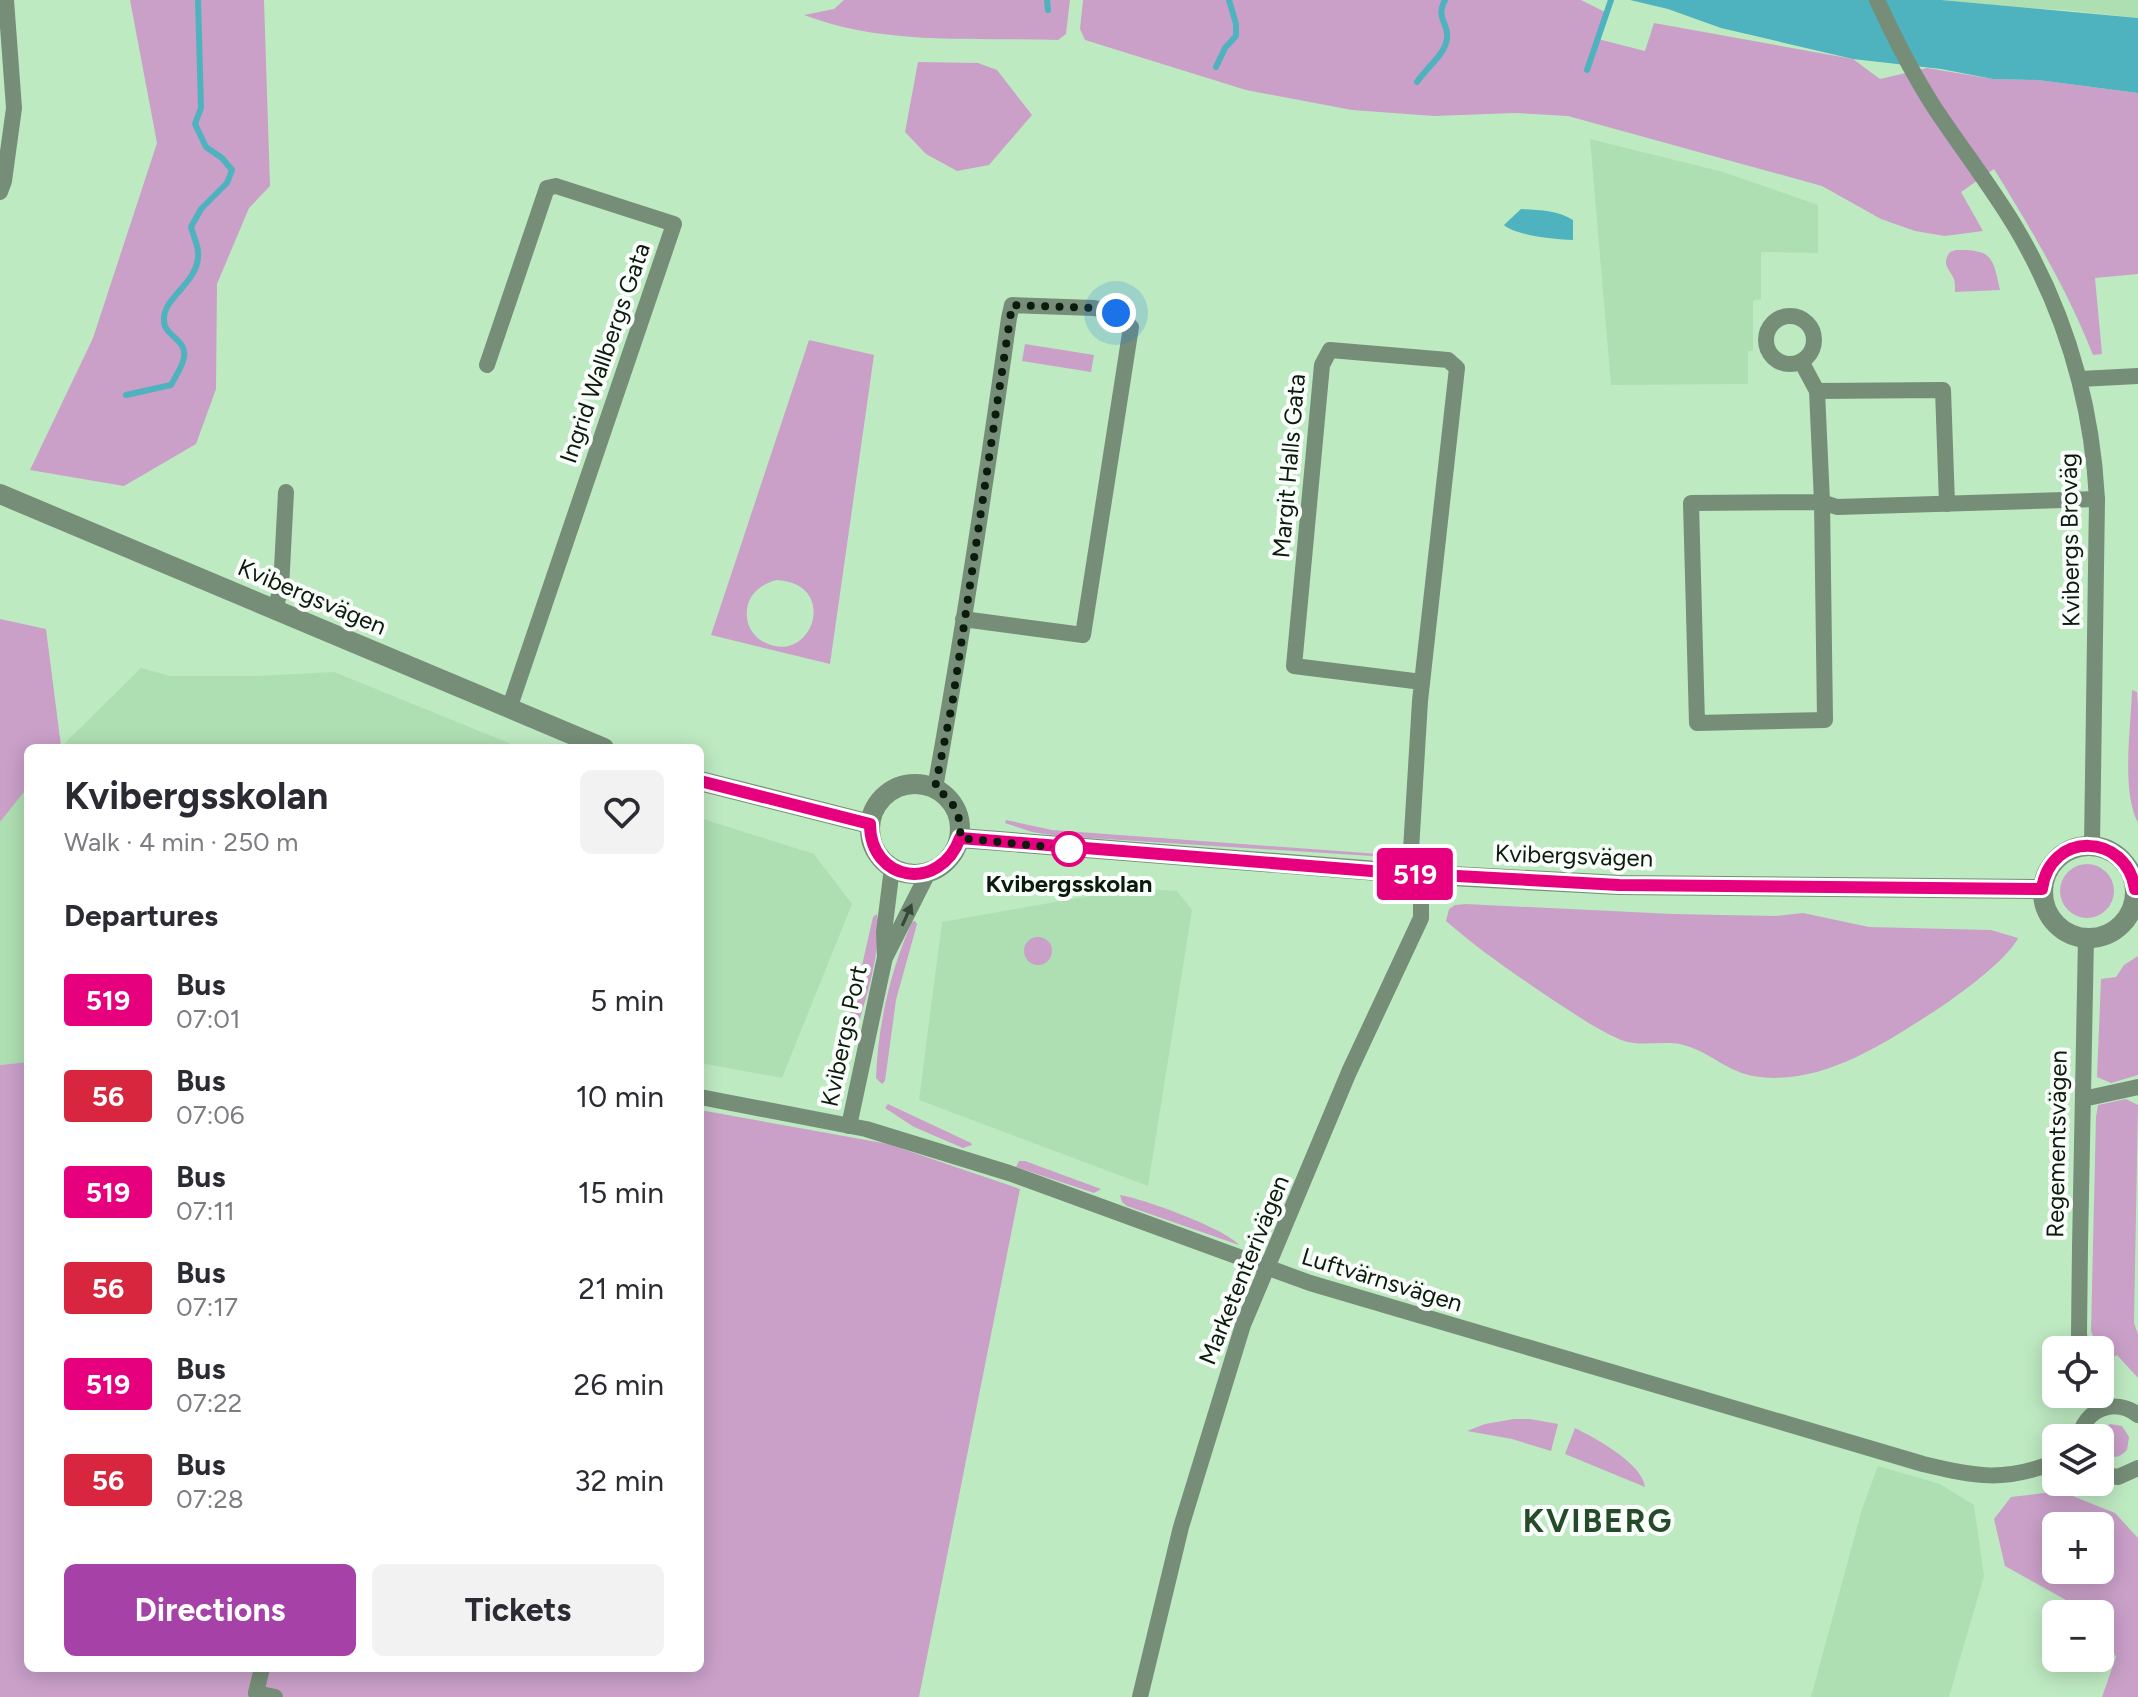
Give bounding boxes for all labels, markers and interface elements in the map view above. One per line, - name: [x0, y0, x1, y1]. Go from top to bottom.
- street label: Ingrid Wallbergs Gata: [553, 239, 656, 467]
- your location: [1096, 293, 1136, 333]
- street label: Margit Halls Gata: [1266, 373, 1311, 559]
- street label: Kvibergs Broväg: [2053, 453, 2086, 627]
- street label: Kvibergsvägen: [234, 552, 391, 641]
- button: heart: [580, 770, 664, 854]
- text: Kvibergsskolan: [64, 773, 328, 819]
- text: Walk · 4 min · 250 m: [64, 826, 298, 858]
- marker: Kvibergsskolan: [1052, 832, 1086, 866]
- street label: Kvibergsvägen: [1494, 838, 1654, 873]
- line badge: 519: [1369, 848, 1461, 900]
- text: 519: [1393, 857, 1437, 891]
- place label: Kvibergsskolan: [986, 869, 1152, 898]
- text: Departures: [64, 897, 218, 934]
- one-way arrow: [900, 903, 914, 927]
- street label: Kvibergs Port: [814, 963, 873, 1109]
- text: Bus: [176, 966, 225, 1003]
- text: 5 min: [590, 982, 664, 1019]
- text: 519: [86, 983, 130, 1017]
- text: 07:01: [176, 1003, 241, 1035]
- street label: Regementsvägen: [2040, 1050, 2073, 1238]
- text: Bus: [176, 1062, 225, 1099]
- text: 10 min: [576, 1078, 664, 1115]
- text: 56: [92, 1079, 124, 1113]
- text: 07:06: [176, 1099, 245, 1131]
- text: Bus: [176, 1158, 225, 1195]
- street label: Marketenterivägen: [1192, 1171, 1295, 1369]
- text: 15 min: [578, 1174, 664, 1211]
- text: 519: [86, 1175, 130, 1209]
- text: 07:11: [176, 1195, 235, 1227]
- street label: Luftvärnsvägen: [1298, 1241, 1466, 1318]
- text: Bus: [176, 1254, 225, 1291]
- text: 21 min: [578, 1270, 664, 1307]
- text: 56: [92, 1271, 124, 1305]
- text: 07:17: [176, 1291, 238, 1323]
- map controls: [2042, 1336, 2114, 1672]
- button: locate: [2042, 1336, 2114, 1408]
- text: Bus: [176, 1350, 225, 1387]
- text: 26 min: [574, 1366, 664, 1403]
- text: 519: [86, 1367, 130, 1401]
- text: 07:22: [176, 1387, 242, 1419]
- button: layers: [2042, 1424, 2114, 1496]
- text: Bus: [176, 1446, 225, 1483]
- text: 32 min: [574, 1462, 664, 1499]
- text: 56: [92, 1463, 124, 1497]
- text: 07:28: [176, 1483, 244, 1515]
- district label: KVIBERG: [1523, 1502, 1673, 1540]
- button: +: [2042, 1512, 2114, 1584]
- button: Directions: [64, 1564, 356, 1656]
- button: Tickets: [372, 1564, 664, 1656]
- button: −: [2042, 1600, 2114, 1672]

